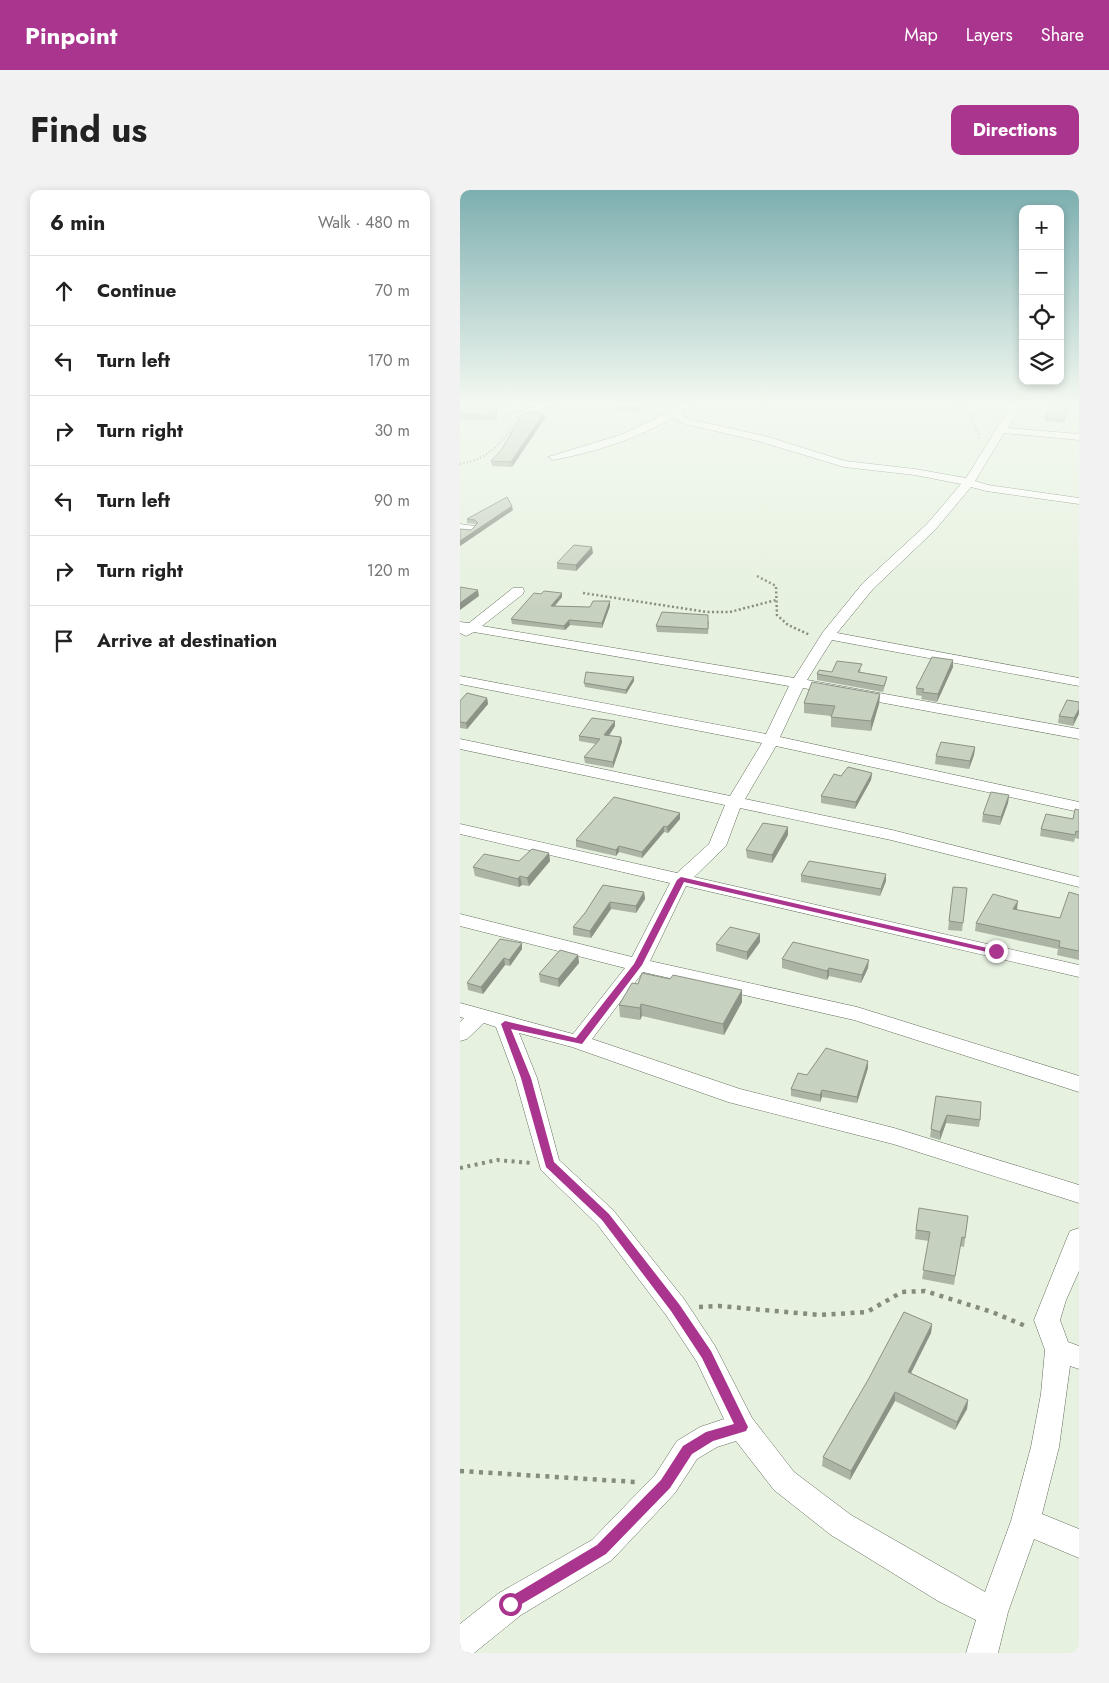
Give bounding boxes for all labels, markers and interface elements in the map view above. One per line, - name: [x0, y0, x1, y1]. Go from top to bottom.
- text: Pinpoint: [25, 18, 117, 53]
- text: Map: [904, 22, 938, 48]
- text: Layers: [966, 22, 1013, 48]
- text: Share: [1041, 22, 1084, 48]
- text: Find us: [30, 105, 147, 155]
- button: Directions: [951, 105, 1079, 155]
- map controls: [1019, 205, 1064, 385]
- button: +: [1019, 205, 1064, 250]
- text: 6 min: [50, 208, 105, 238]
- text: Walk · 480 m: [318, 211, 410, 234]
- button: −: [1019, 250, 1064, 295]
- icon: ahead: [50, 277, 78, 305]
- text: Continue: [97, 277, 176, 304]
- text: 70 m: [375, 279, 410, 302]
- button: locate: [1019, 295, 1064, 340]
- button: layers: [1019, 340, 1064, 385]
- icon: left: [50, 347, 78, 375]
- text: Turn left: [97, 347, 170, 374]
- text: 170 m: [368, 349, 410, 372]
- icon: right: [50, 417, 78, 445]
- text: Turn right: [97, 417, 183, 444]
- text: 30 m: [374, 419, 410, 442]
- icon: left: [50, 487, 78, 515]
- text: Turn left: [97, 487, 170, 514]
- text: 90 m: [374, 489, 410, 512]
- icon: right: [50, 557, 78, 585]
- text: Turn right: [97, 557, 183, 584]
- text: 120 m: [367, 559, 410, 582]
- icon: arrive: [50, 627, 78, 655]
- text: Arrive at destination: [97, 627, 277, 654]
- route end: [985, 940, 1008, 963]
- route start: [499, 1593, 522, 1616]

